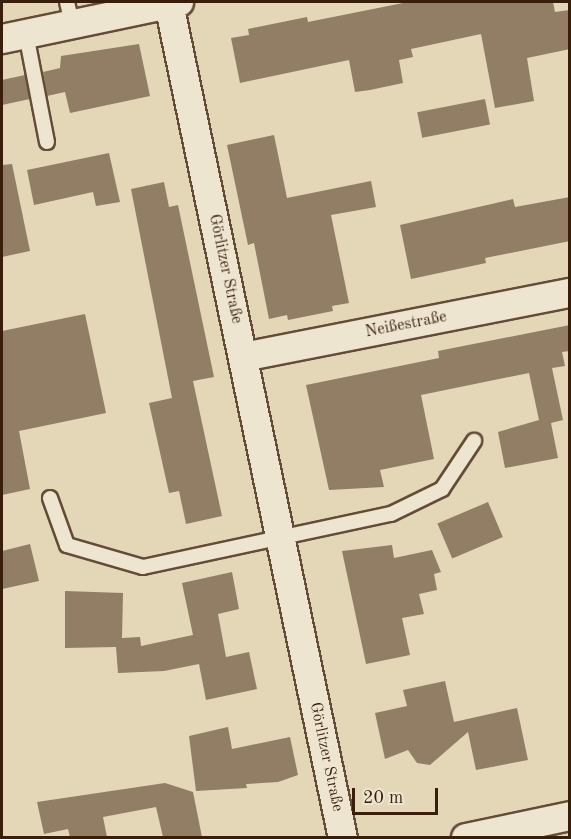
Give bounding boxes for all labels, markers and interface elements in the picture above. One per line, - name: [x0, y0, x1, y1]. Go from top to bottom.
- street label: Görlitzer Straße: [204, 212, 246, 326]
- street label: Neißestraße: [364, 308, 448, 342]
- street label: Görlitzer Straße: [305, 700, 347, 814]
- scale bar: [355, 776, 440, 814]
- text: 20 m: [363, 789, 403, 807]

